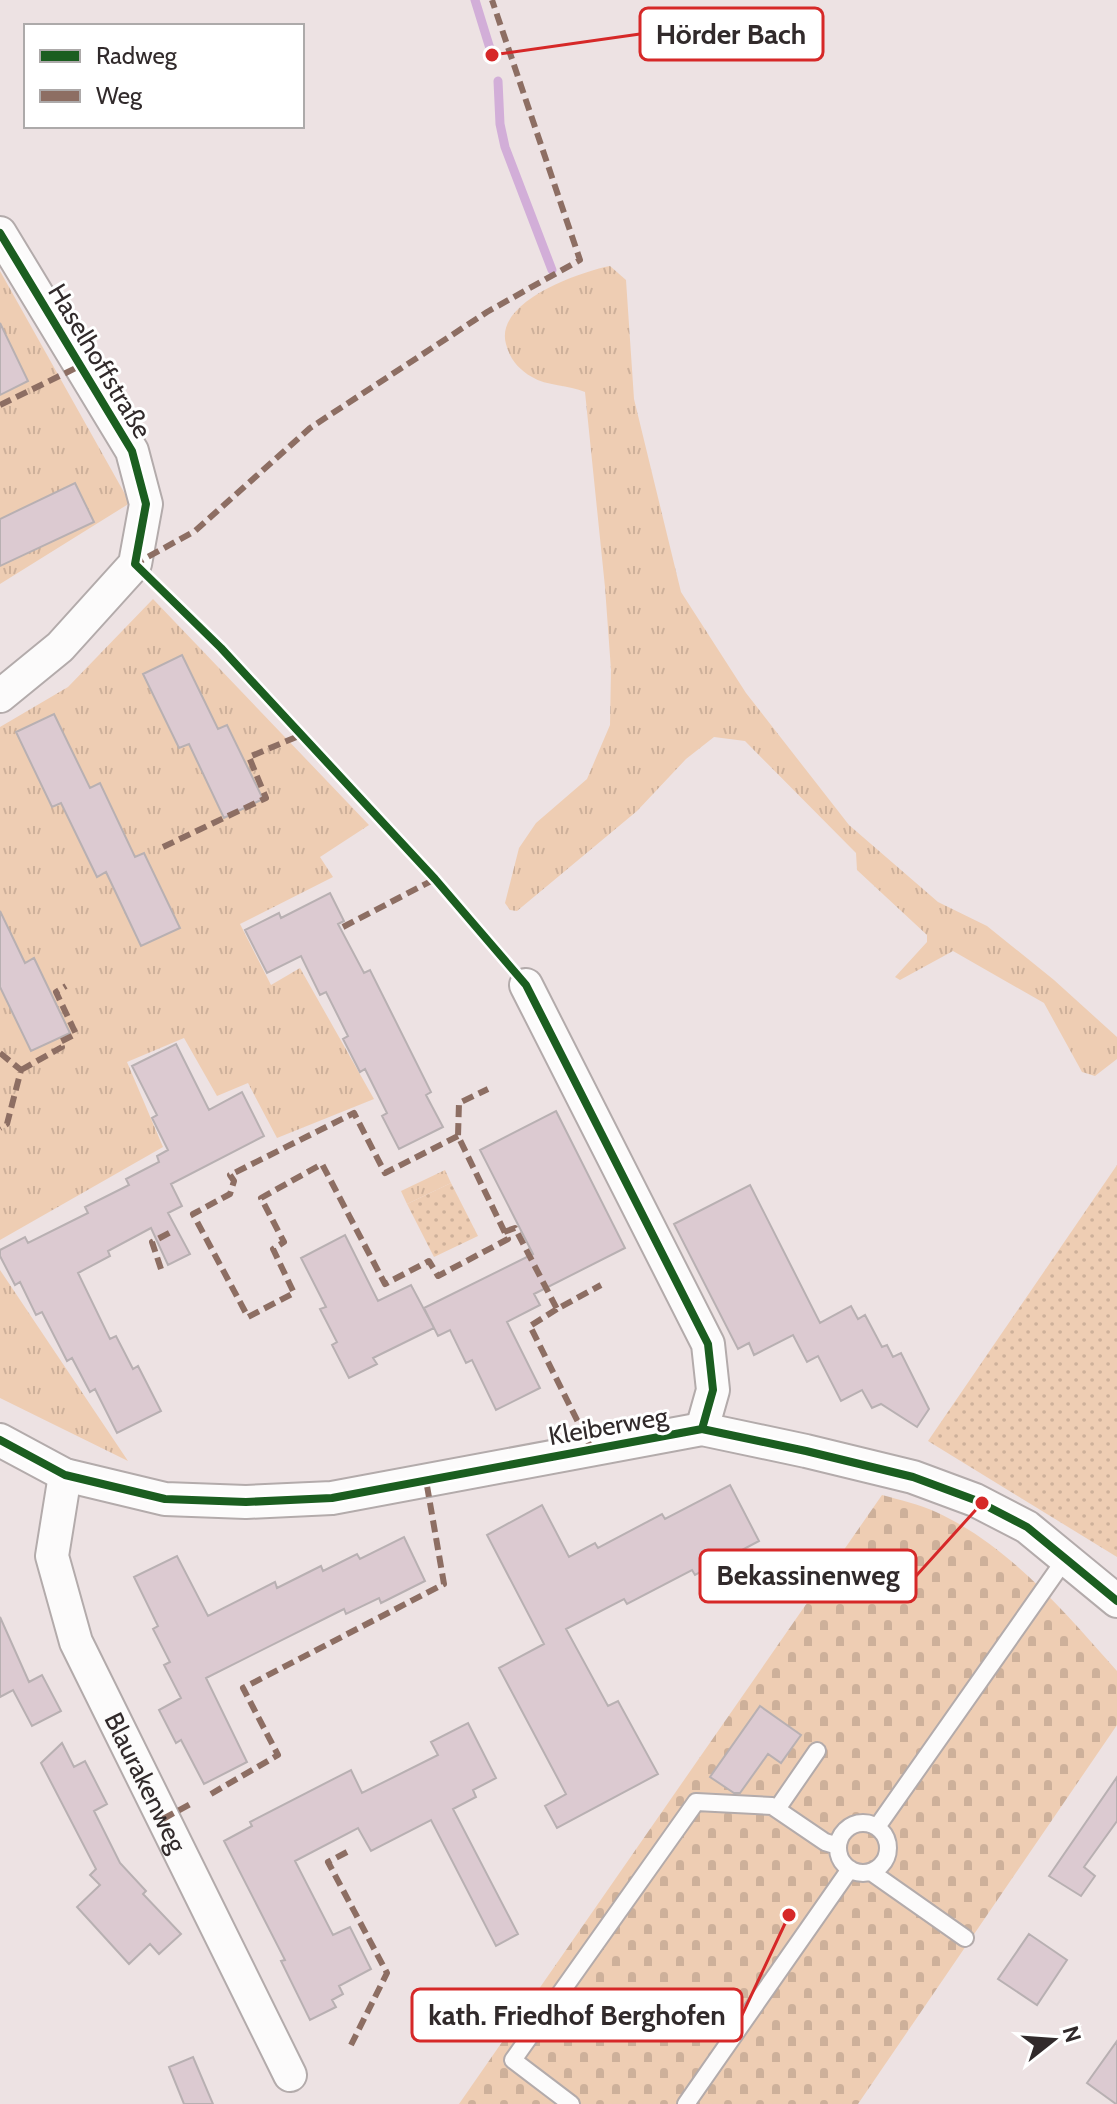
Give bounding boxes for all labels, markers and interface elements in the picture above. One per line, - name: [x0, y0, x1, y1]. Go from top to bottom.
- callout: Hörder Bach: [640, 8, 823, 60]
- text: Hörder Bach: [656, 17, 806, 51]
- legend: [24, 24, 304, 128]
- text: Radweg: [96, 41, 178, 70]
- text: Weg: [96, 81, 143, 110]
- street label: Haselhoffstraße: [41, 278, 159, 444]
- street label: Kleiberweg: [546, 1400, 671, 1452]
- callout: Bekassinenweg: [700, 1550, 916, 1602]
- text: Bekassinenweg: [716, 1558, 900, 1592]
- street label: Blaurakenweg: [97, 1707, 194, 1859]
- callout: kath. Friedhof Berghofen: [412, 1989, 742, 2041]
- text: kath. Friedhof Berghofen: [428, 1998, 726, 2032]
- north arrow: [1013, 2000, 1093, 2080]
- text: N: [1056, 2023, 1087, 2046]

